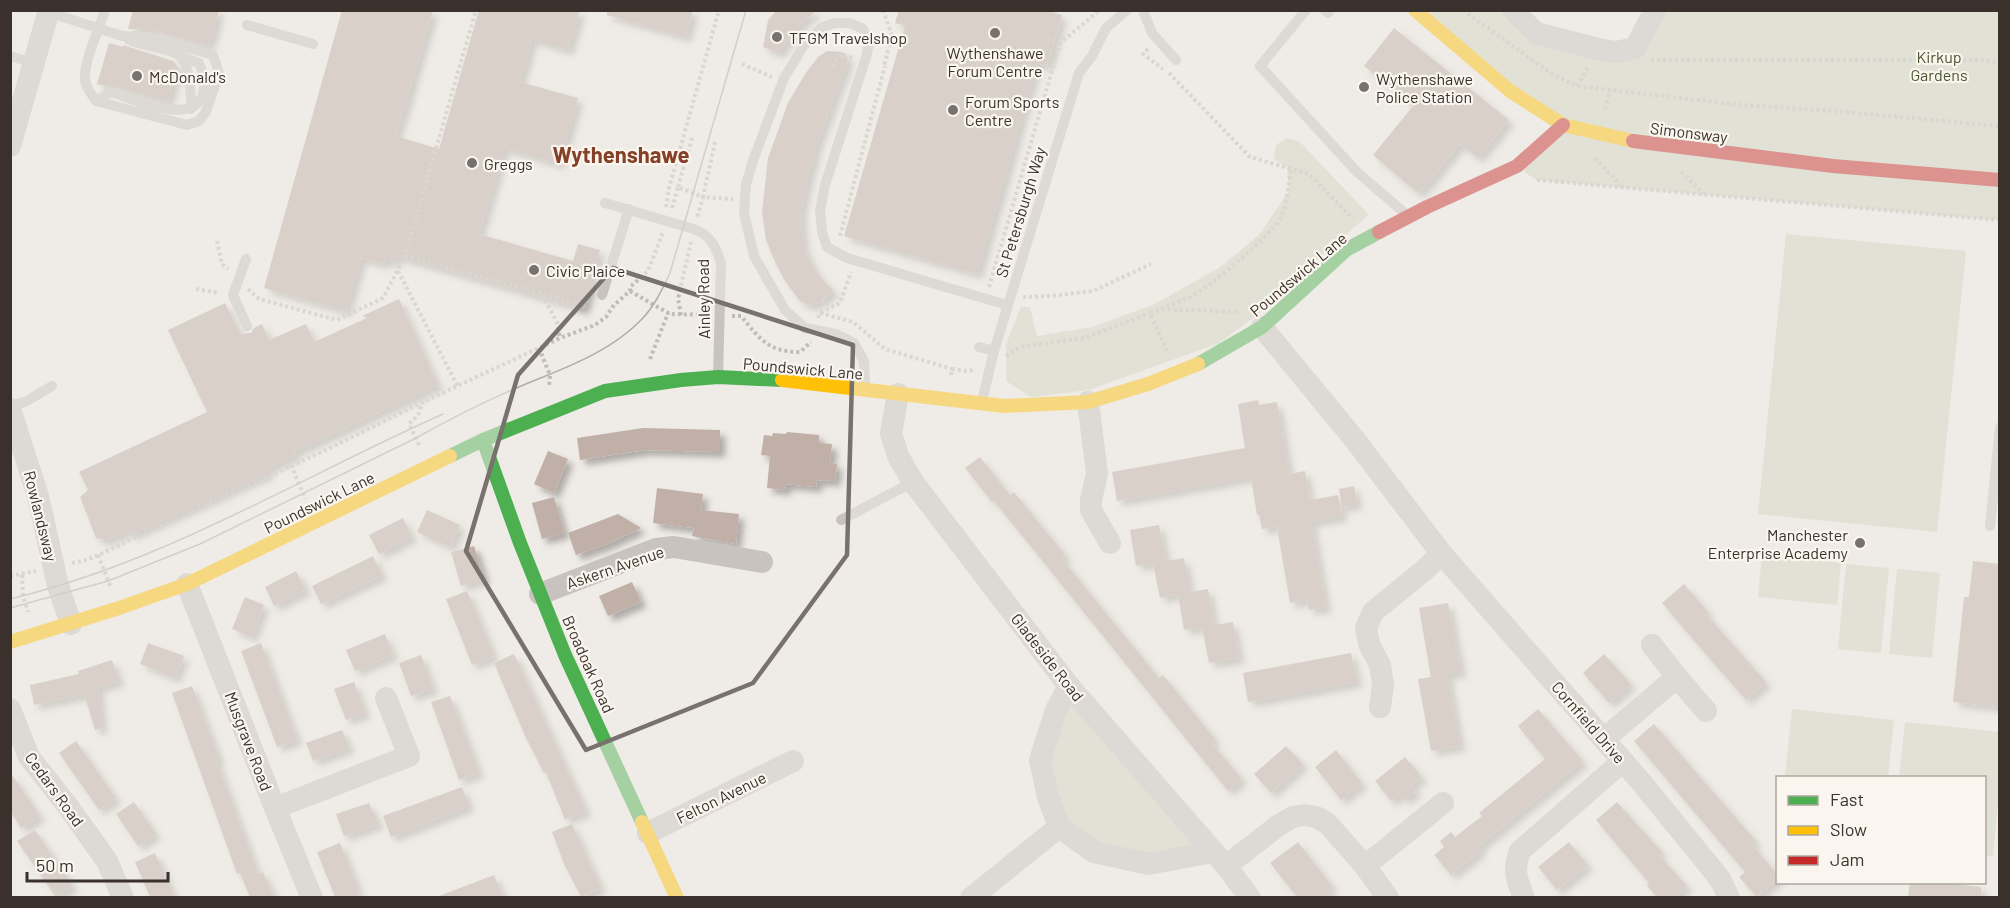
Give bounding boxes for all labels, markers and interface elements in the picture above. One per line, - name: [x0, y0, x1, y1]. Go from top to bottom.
- marker: Wythenshawe Forum Centre: [988, 26, 1002, 40]
- place label: TFGM Travelshop: [789, 28, 907, 47]
- marker: TFGM Travelshop: [770, 30, 784, 44]
- place label: Wythenshawe Forum Centre: [947, 43, 1043, 80]
- park label: Kirkup Gardens: [1910, 47, 1968, 84]
- place label: McDonald's: [149, 67, 226, 86]
- marker: McDonald's: [130, 69, 144, 83]
- place label: Wythenshawe Police Station: [1376, 69, 1473, 106]
- marker: Wythenshawe Police Station: [1357, 80, 1371, 94]
- place label: Forum Sports Centre: [965, 92, 1059, 129]
- marker: Forum Sports Centre: [946, 103, 960, 117]
- street label: Simonsway: [1649, 118, 1729, 146]
- district label: Wythenshawe: [552, 141, 690, 167]
- street label: St Petersburgh Way: [991, 144, 1049, 280]
- place label: Greggs: [484, 154, 533, 173]
- marker: Greggs: [465, 156, 479, 170]
- street label: Poundswick Lane: [1246, 228, 1350, 320]
- street label: Ainley Road: [693, 259, 713, 339]
- place label: Civic Plaice: [546, 261, 625, 280]
- marker: Civic Plaice: [527, 263, 541, 277]
- street label: Poundswick Lane: [742, 353, 864, 383]
- street label: Poundswick Lane: [261, 467, 377, 537]
- street label: Rowlandsway: [21, 469, 62, 564]
- place label: Manchester Enterprise Academy: [1708, 525, 1849, 562]
- marker: Manchester Enterprise Academy: [1853, 536, 1867, 550]
- street label: Askern Avenue: [564, 541, 666, 593]
- street label: Gladeside Road: [1008, 609, 1088, 705]
- street label: Broadoak Road: [559, 612, 619, 716]
- street label: Cornfield Drive: [1548, 677, 1630, 767]
- street label: Musgrave Road: [221, 689, 277, 793]
- street label: Cedars Road: [22, 748, 88, 830]
- street label: Felton Avenue: [673, 767, 769, 827]
- legend: [1776, 776, 1986, 884]
- text: Fast: [1830, 788, 1864, 810]
- text: Slow: [1830, 818, 1867, 840]
- scale bar: [27, 845, 168, 883]
- text: Jam: [1830, 848, 1864, 870]
- text: 50 m: [36, 854, 74, 876]

